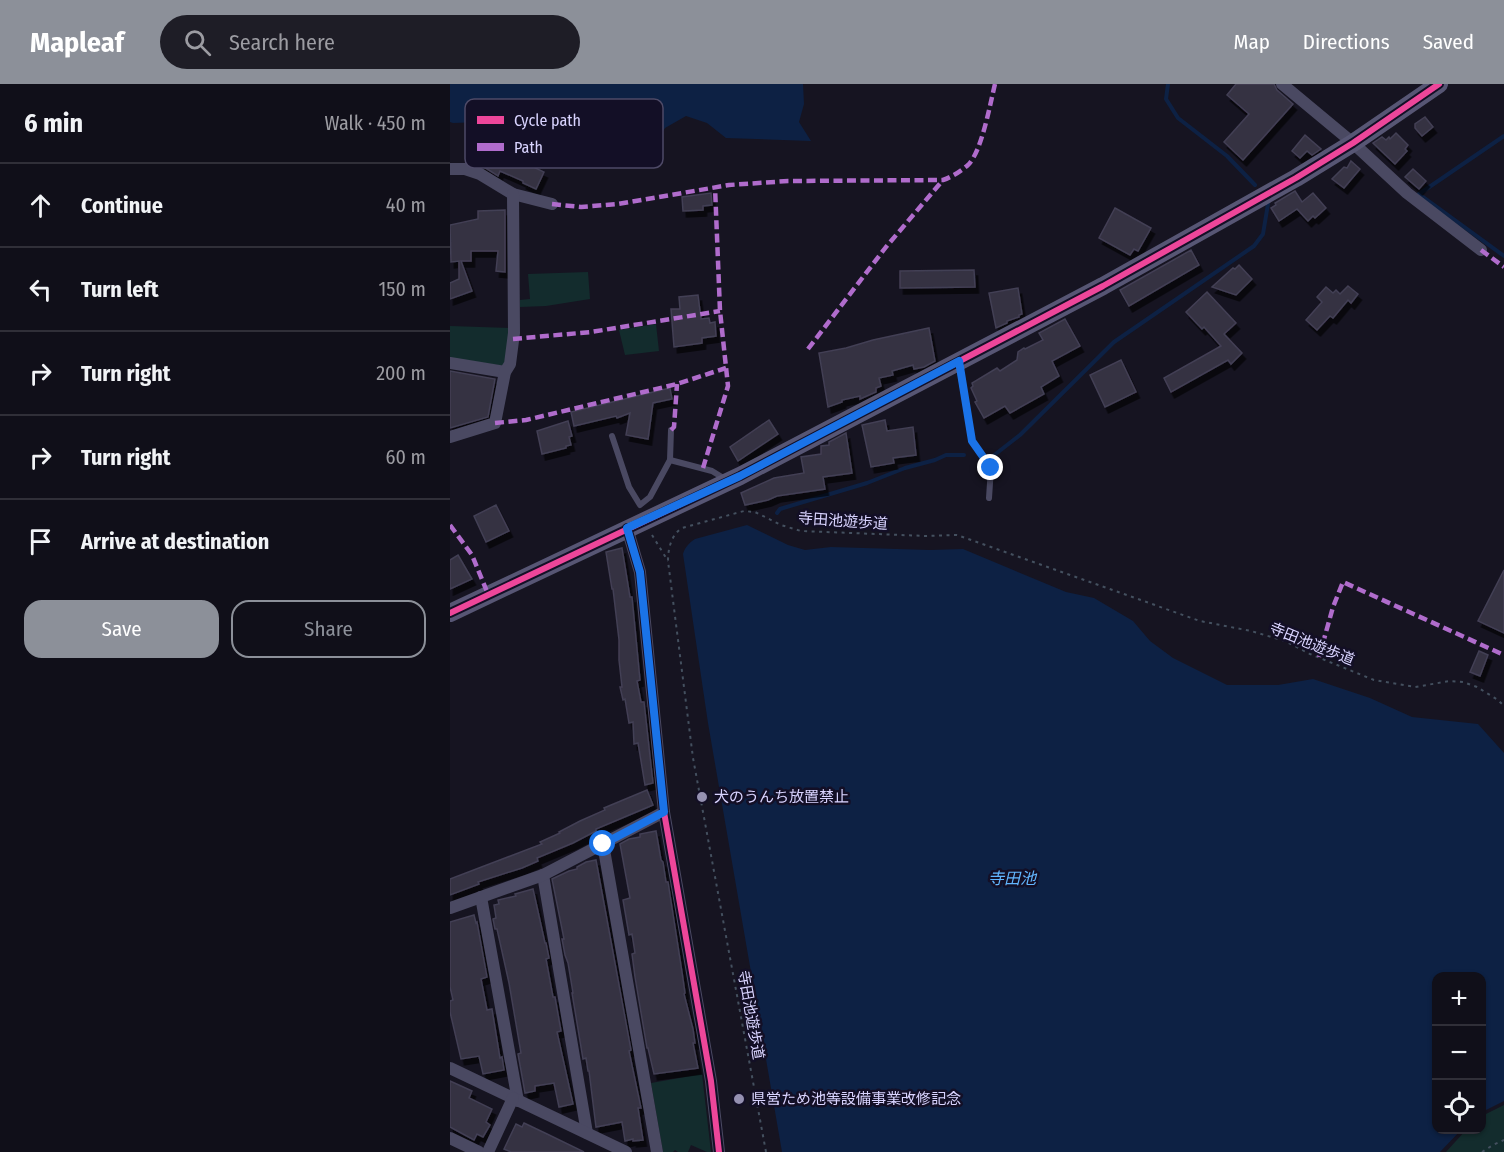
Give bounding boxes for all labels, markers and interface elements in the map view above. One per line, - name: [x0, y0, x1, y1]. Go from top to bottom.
- search box: [160, 15, 580, 69]
- text: Mapleaf: [30, 26, 124, 59]
- icon: search: [181, 26, 214, 59]
- text: Search here: [229, 29, 335, 56]
- text: Map: [1233, 29, 1270, 55]
- text: Directions: [1303, 29, 1390, 55]
- text: Saved: [1423, 29, 1474, 55]
- legend: [465, 99, 663, 168]
- text: 6 min: [24, 108, 83, 139]
- text: Walk · 450 m: [325, 111, 426, 135]
- text: Cycle path: [514, 111, 581, 130]
- text: Path: [514, 138, 543, 157]
- icon: ahead: [24, 189, 57, 222]
- text: Continue: [81, 192, 163, 219]
- text: 40 m: [386, 193, 426, 217]
- icon: left: [24, 273, 57, 306]
- text: Turn left: [81, 276, 159, 303]
- text: 150 m: [379, 277, 426, 301]
- icon: right: [24, 357, 57, 390]
- text: Turn right: [81, 360, 170, 387]
- text: 200 m: [376, 361, 426, 385]
- icon: right: [24, 441, 57, 474]
- text: Turn right: [81, 444, 170, 471]
- text: 60 m: [386, 445, 426, 469]
- route end: [977, 454, 1003, 480]
- street label: 寺田池遊歩道: [797, 509, 889, 533]
- icon: arrive: [24, 525, 57, 558]
- text: Arrive at destination: [81, 528, 269, 555]
- button: Save: [24, 600, 219, 658]
- button: Share: [231, 600, 426, 658]
- street label: 寺田池遊歩道: [1267, 619, 1357, 669]
- place label: 犬のうんち放置禁止: [714, 788, 849, 806]
- marker: 犬のうんち放置禁止: [695, 790, 709, 804]
- route start: [589, 830, 615, 856]
- water label: 寺田池: [988, 869, 1038, 888]
- street label: 寺田池遊歩道: [734, 969, 768, 1061]
- map controls: [1432, 972, 1486, 1134]
- button: +: [1432, 972, 1486, 1026]
- button: −: [1432, 1026, 1486, 1080]
- button: locate: [1432, 1080, 1486, 1134]
- place label: 県営ため池等設備事業改修記念: [751, 1090, 961, 1108]
- marker: 県営ため池等設備事業改修記念: [732, 1092, 746, 1106]

